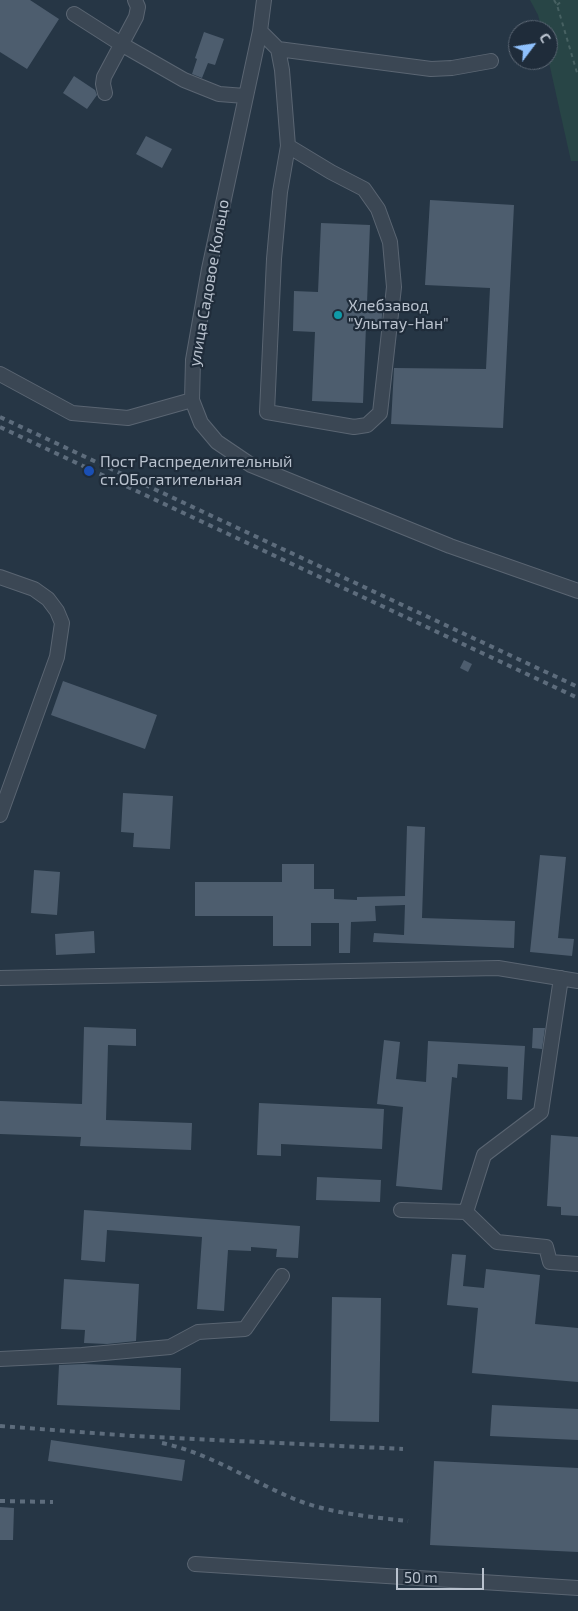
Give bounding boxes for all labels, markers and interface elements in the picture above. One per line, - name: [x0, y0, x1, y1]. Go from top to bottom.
- north arrow: [508, 20, 558, 70]
- text: С: [536, 30, 555, 45]
- street label: улица Садовое Кольцо: [185, 198, 233, 368]
- place label: Хлебзавод "Улытау-Нан": [348, 296, 449, 334]
- marker: Хлебзавод "Улытау-Нан": [332, 309, 344, 321]
- place label: Пост Распределительный ст.ОБогатительная: [100, 452, 292, 490]
- marker: Пост Распределительный ст.ОБогатительная: [82, 464, 96, 478]
- scale bar: [398, 1558, 486, 1590]
- text: 50 m: [404, 1568, 438, 1586]

